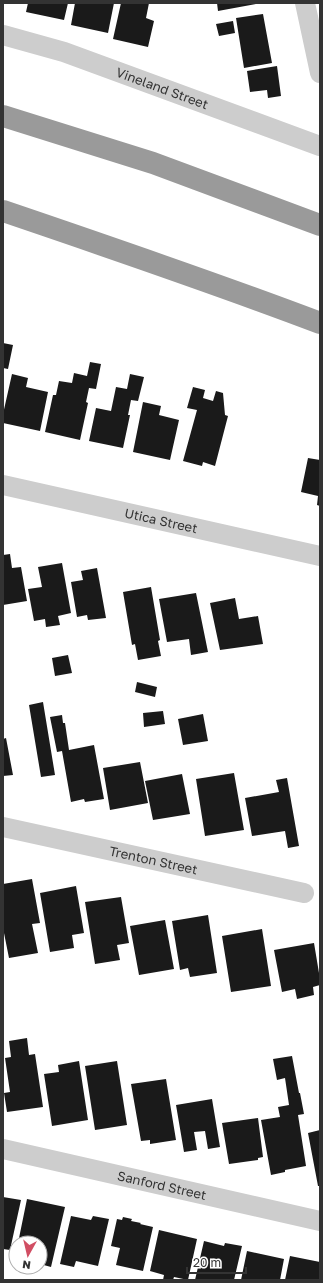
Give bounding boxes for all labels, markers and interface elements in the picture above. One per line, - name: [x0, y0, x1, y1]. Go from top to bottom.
- street label: Vineland Street: [114, 64, 211, 112]
- street label: Utica Street: [123, 504, 199, 536]
- street label: Trenton Street: [108, 843, 199, 877]
- street label: Sanford Street: [116, 1167, 208, 1203]
- north arrow: [8, 1235, 48, 1275]
- scale bar: [187, 1249, 246, 1275]
- text: 20 m: [193, 1255, 221, 1270]
- text: N: [21, 1258, 32, 1272]

